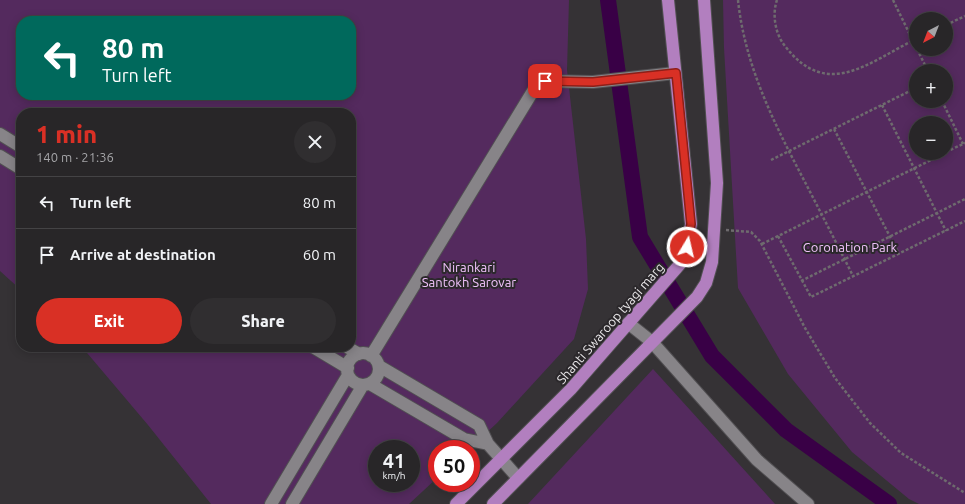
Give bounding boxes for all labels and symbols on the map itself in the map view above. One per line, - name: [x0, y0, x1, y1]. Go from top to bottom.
- north arrow: [909, 12, 953, 56]
- pin: [528, 64, 562, 98]
- position arrow: [666, 226, 708, 268]
- park label: Coronation Park: [803, 240, 898, 254]
- park label: Nirankari Santokh Sarovar: [422, 260, 516, 289]
- street label: Shanti Swaroop tyagi marg: [554, 260, 666, 386]
- speed limit sign: 50: [428, 440, 480, 492]

